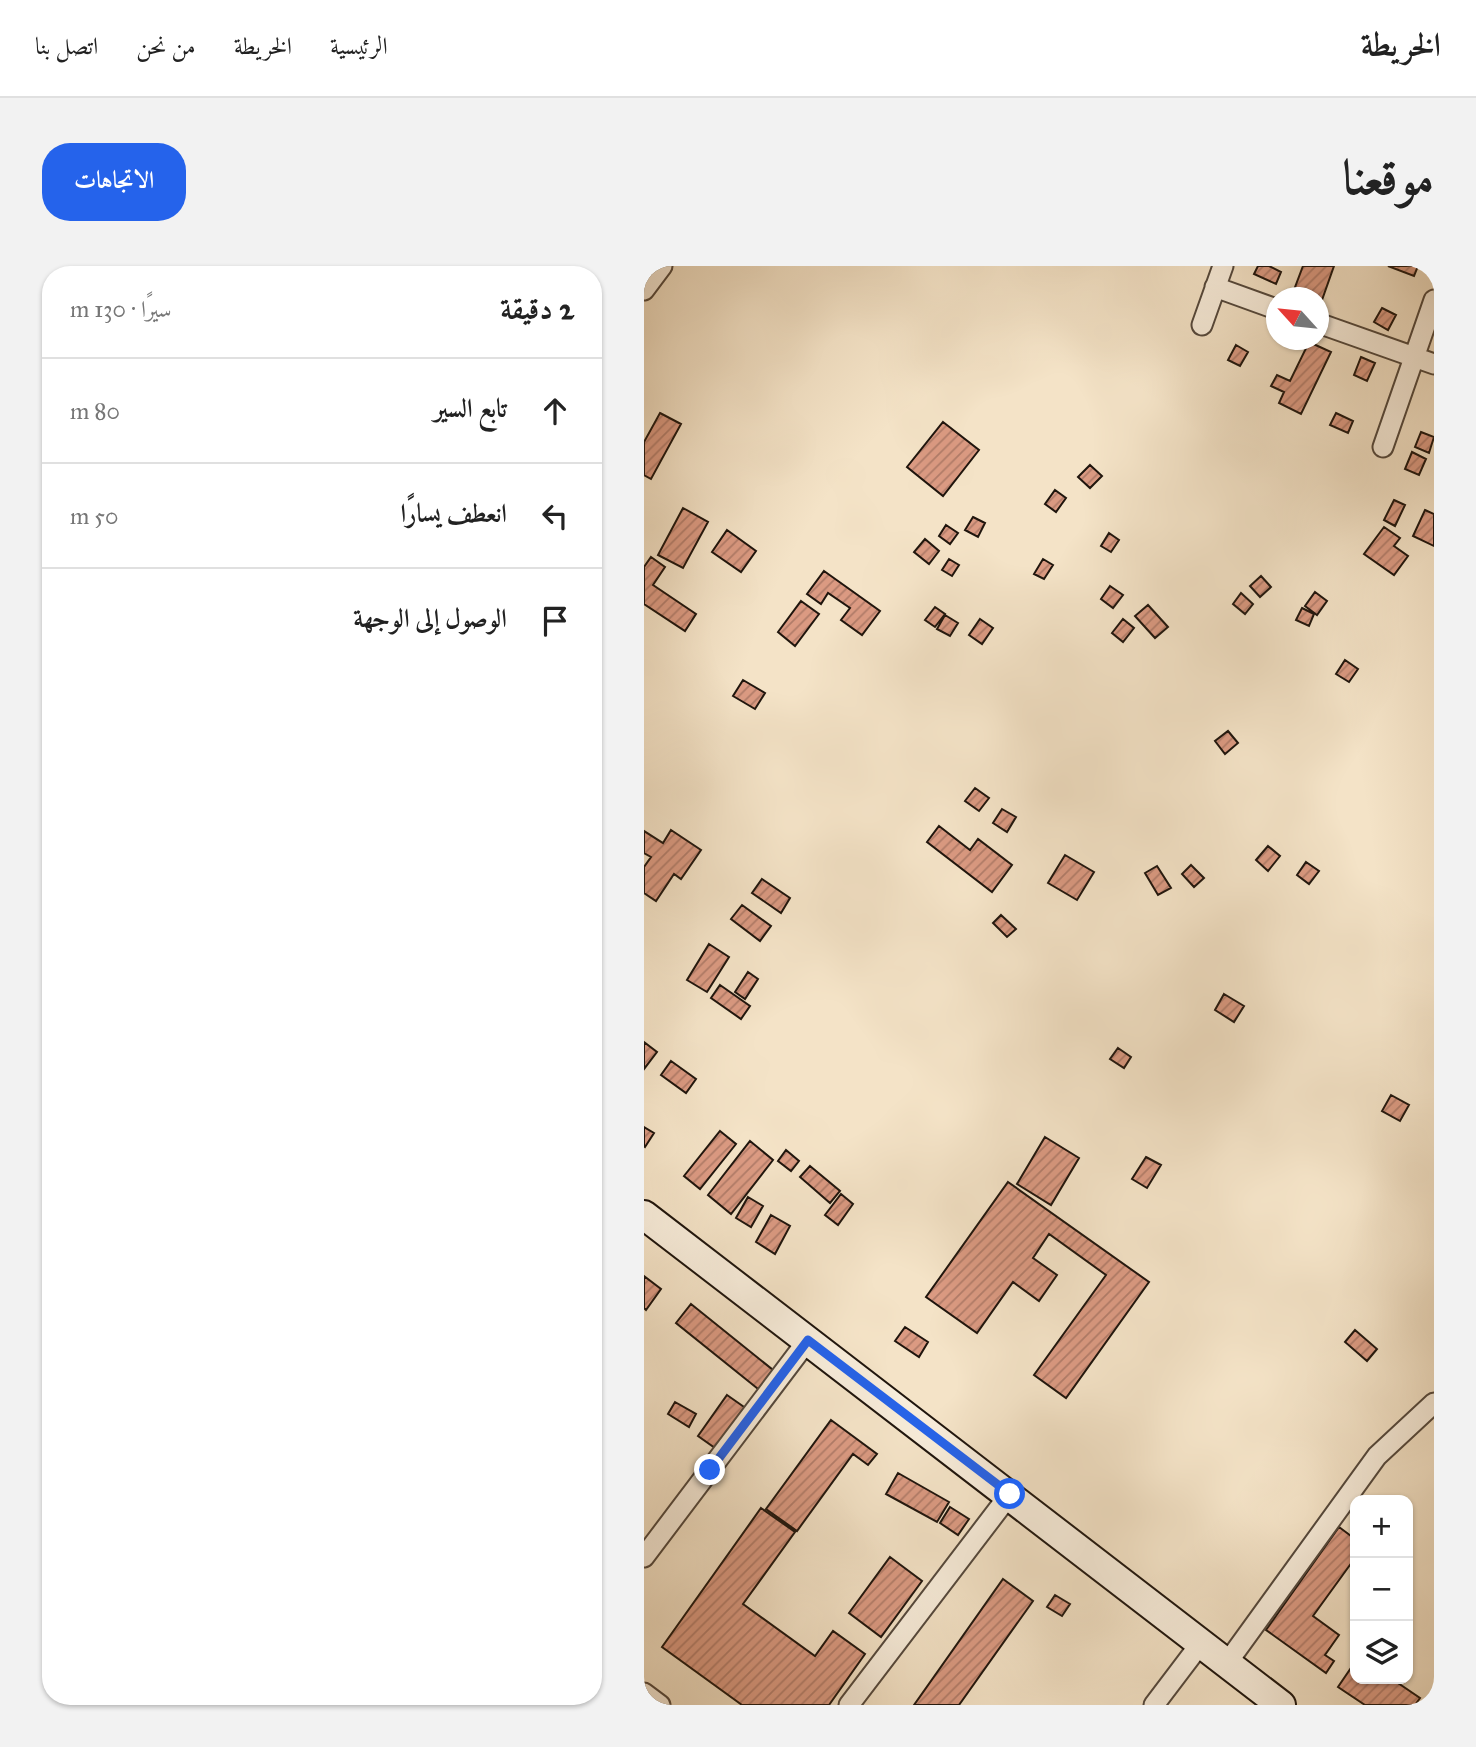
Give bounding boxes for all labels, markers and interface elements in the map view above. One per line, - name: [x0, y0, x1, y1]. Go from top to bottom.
- text: الخريطة: [1361, 25, 1441, 65]
- text: اتصل بنا: [35, 31, 98, 61]
- text: من نحن: [136, 31, 196, 61]
- text: الخريطة: [234, 31, 292, 61]
- text: الرئيسية: [330, 31, 388, 61]
- button: الاتجاهات: [42, 143, 186, 221]
- text: موقعنا: [1342, 148, 1434, 207]
- north arrow: [1266, 287, 1329, 350]
- text: 2 دقيقة: [500, 291, 574, 327]
- text: سيرًا · 130 m: [70, 295, 172, 323]
- text: تابع السير: [434, 392, 507, 424]
- icon: ahead: [536, 392, 574, 430]
- text: 80 m: [70, 397, 120, 425]
- text: انعطف يسارًا: [400, 497, 507, 529]
- icon: left: [536, 497, 574, 535]
- text: 50 m: [70, 502, 118, 530]
- text: الوصول إلى الوجهة: [353, 602, 507, 634]
- icon: arrive: [536, 602, 574, 640]
- route end: [694, 1454, 725, 1485]
- route start: [994, 1478, 1025, 1509]
- map controls: [1350, 1495, 1413, 1684]
- button: +: [1350, 1495, 1413, 1558]
- button: −: [1350, 1558, 1413, 1621]
- button: layers: [1350, 1621, 1413, 1684]

